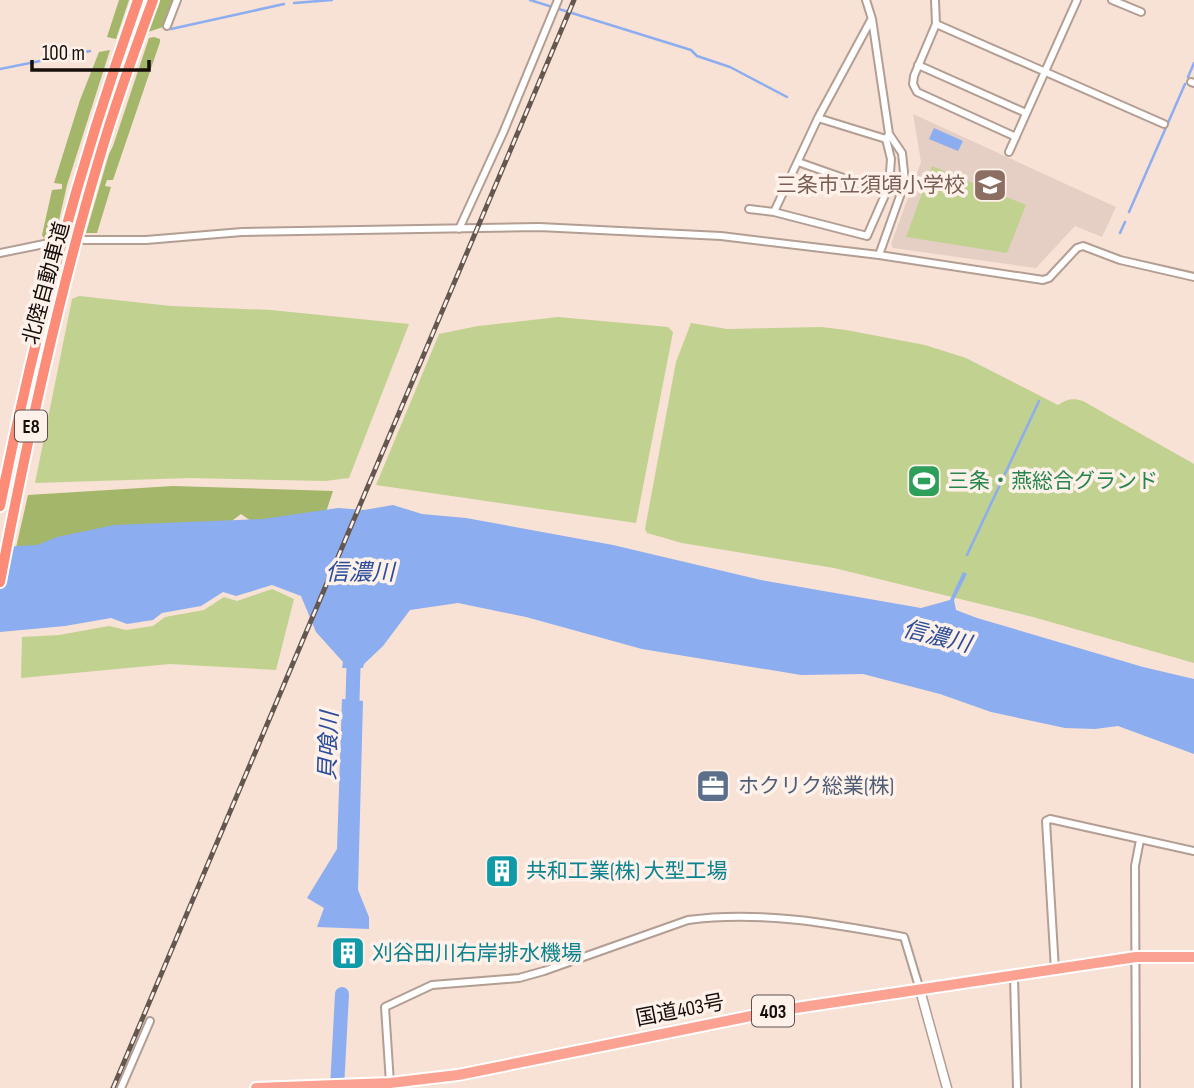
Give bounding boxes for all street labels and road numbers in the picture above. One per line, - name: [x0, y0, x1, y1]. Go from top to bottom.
- street label: 北陸自動車道: [18, 219, 75, 347]
- road number: E8: [15, 410, 47, 442]
- street label: 国道403号: [634, 990, 727, 1031]
- road number: 403: [752, 995, 794, 1026]

